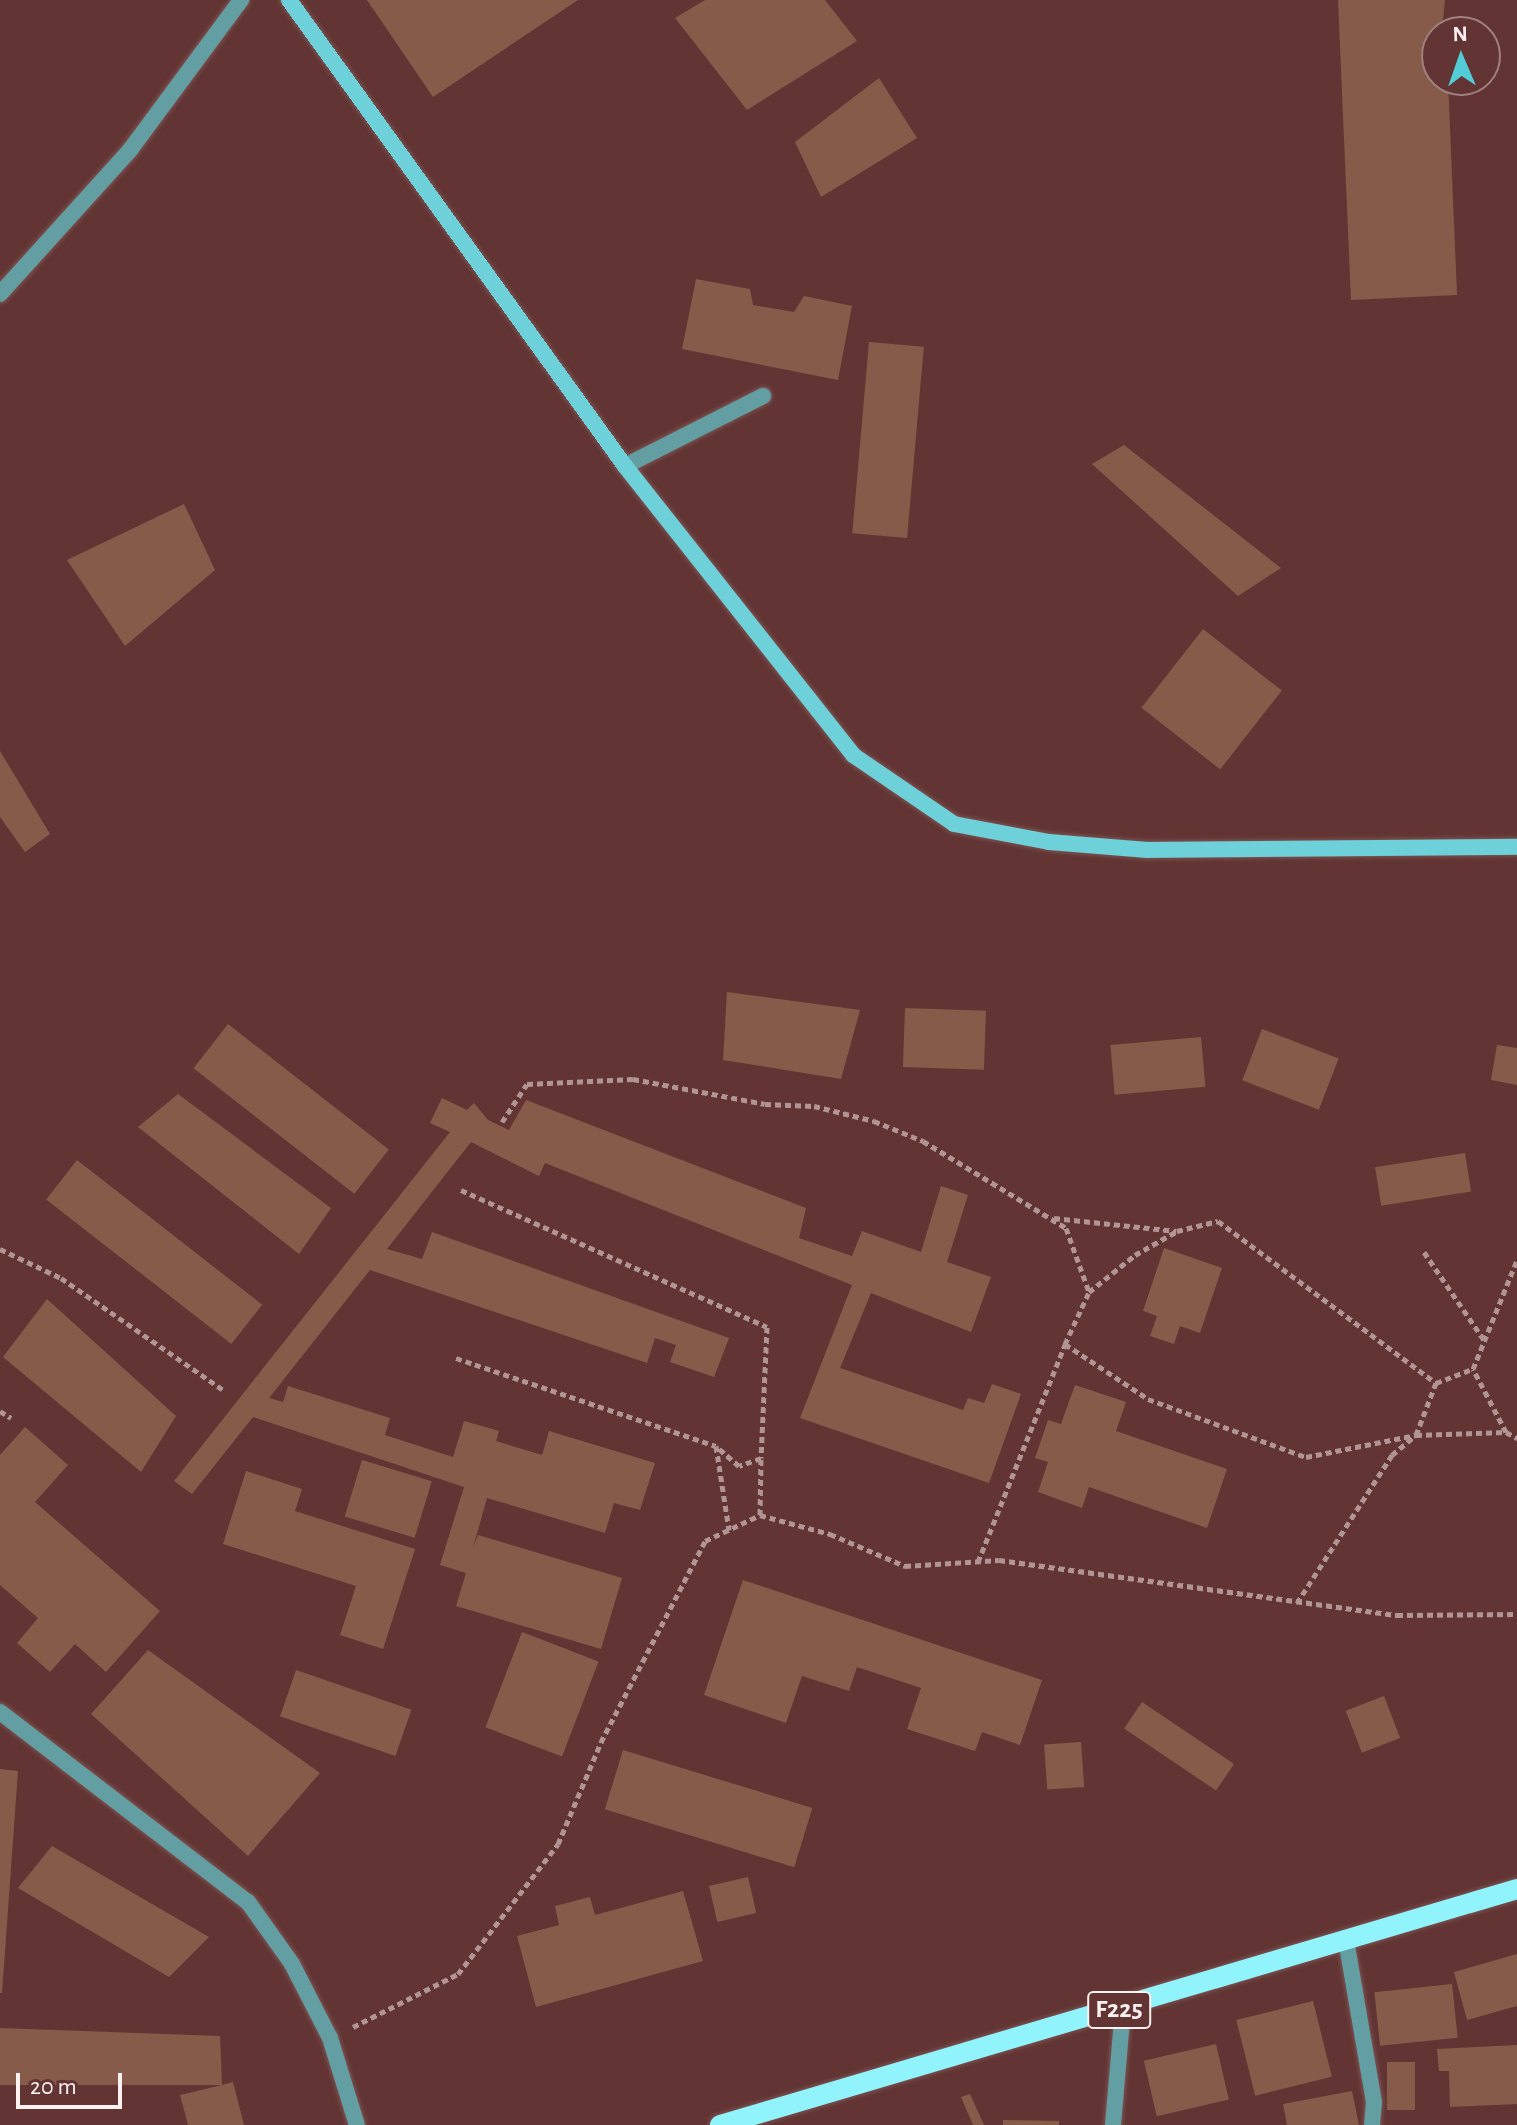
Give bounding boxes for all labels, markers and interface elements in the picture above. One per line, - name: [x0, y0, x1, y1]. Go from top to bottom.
- north arrow: [1421, 16, 1501, 96]
- text: N: [1452, 23, 1468, 45]
- road number: F225: [1087, 1988, 1151, 2032]
- scale bar: [20, 2057, 126, 2107]
- text: 20 m: [30, 2075, 77, 2099]

